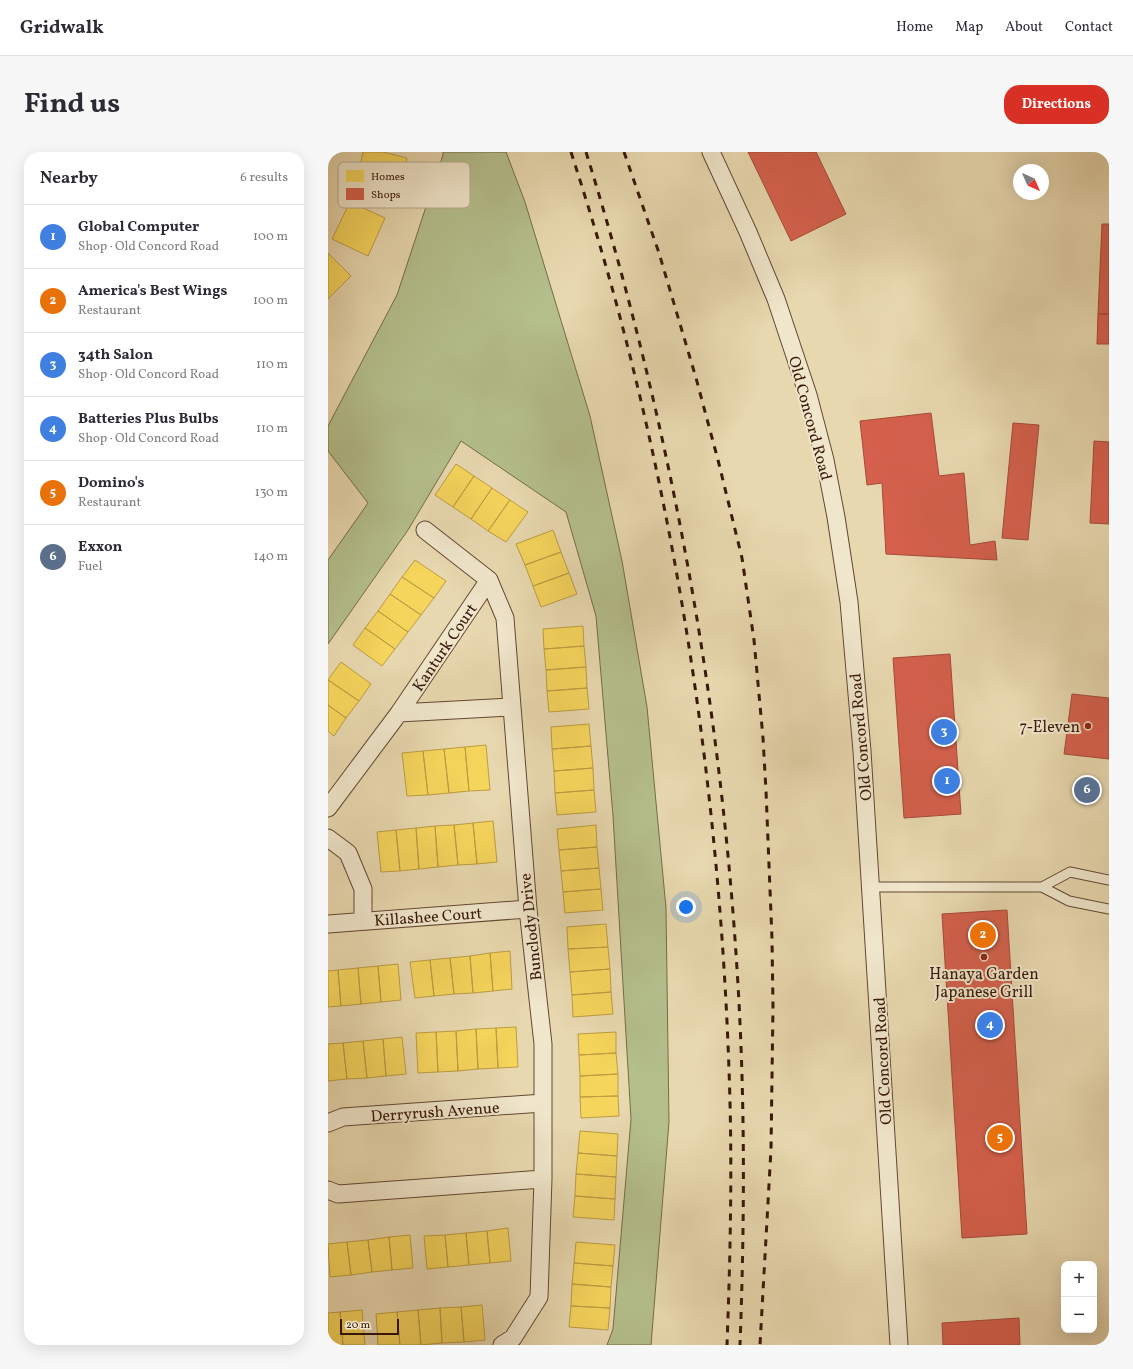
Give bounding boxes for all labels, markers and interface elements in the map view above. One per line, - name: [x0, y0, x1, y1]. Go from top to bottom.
- text: Gridwalk: [20, 15, 104, 41]
- text: Home: [896, 18, 933, 37]
- text: Map: [955, 18, 983, 37]
- text: About: [1005, 18, 1043, 37]
- text: Contact: [1065, 18, 1113, 37]
- text: Find us: [24, 85, 120, 124]
- button: Directions: [1004, 85, 1109, 124]
- legend: [338, 162, 470, 208]
- north arrow: [1013, 164, 1049, 200]
- text: Nearby: [40, 167, 98, 190]
- text: 6 results: [240, 169, 288, 187]
- text: Homes: [371, 170, 405, 185]
- text: Shops: [371, 188, 401, 203]
- text: Global Computer: [78, 217, 199, 238]
- text: 1: [50, 228, 56, 246]
- text: 100 m: [253, 228, 288, 246]
- text: Shop · Old Concord Road: [78, 238, 219, 256]
- text: America's Best Wings: [78, 281, 227, 302]
- text: 2: [50, 292, 56, 310]
- text: 100 m: [253, 292, 288, 310]
- text: Restaurant: [78, 302, 141, 320]
- text: 34th Salon: [78, 345, 153, 366]
- street label: Old Concord Road: [782, 354, 836, 483]
- text: 3: [50, 356, 56, 374]
- text: 110 m: [256, 356, 288, 374]
- text: Shop · Old Concord Road: [78, 366, 219, 384]
- text: Batteries Plus Bulbs: [78, 409, 219, 430]
- text: 4: [49, 420, 57, 438]
- text: 110 m: [256, 420, 288, 438]
- text: Shop · Old Concord Road: [78, 430, 219, 448]
- text: Domino's: [78, 473, 144, 494]
- text: 5: [50, 484, 56, 502]
- text: 130 m: [255, 484, 288, 502]
- text: Restaurant: [78, 494, 141, 512]
- text: Exxon: [78, 537, 122, 558]
- text: 6: [49, 548, 57, 566]
- text: 140 m: [254, 548, 288, 566]
- text: Fuel: [78, 558, 102, 576]
- street label: Kanturk Court: [408, 599, 483, 697]
- street label: Old Concord Road: [845, 672, 879, 802]
- pin: 3: [931, 717, 957, 747]
- place label: 7-Eleven: [1019, 717, 1080, 739]
- marker: 7-Eleven: [1083, 721, 1093, 731]
- pin: 1: [934, 766, 960, 796]
- pin: 6: [1074, 775, 1100, 805]
- street label: Bunclody Drive: [515, 872, 549, 982]
- your location: [676, 897, 696, 917]
- street label: Killashee Court: [373, 903, 483, 933]
- pin: 2: [970, 920, 996, 950]
- marker: Hanaya Garden Japanese Grill: [979, 952, 989, 962]
- place label: Hanaya Garden Japanese Grill: [929, 964, 1039, 1004]
- street label: Old Concord Road: [870, 996, 898, 1125]
- pin: 4: [977, 1010, 1003, 1040]
- street label: Derryrush Avenue: [370, 1098, 500, 1128]
- pin: 5: [987, 1123, 1013, 1153]
- map controls: [1061, 1261, 1097, 1333]
- button: +: [1061, 1261, 1097, 1297]
- button: −: [1061, 1297, 1097, 1333]
- scale bar: [340, 1317, 399, 1336]
- text: 20 m: [346, 1318, 370, 1333]

